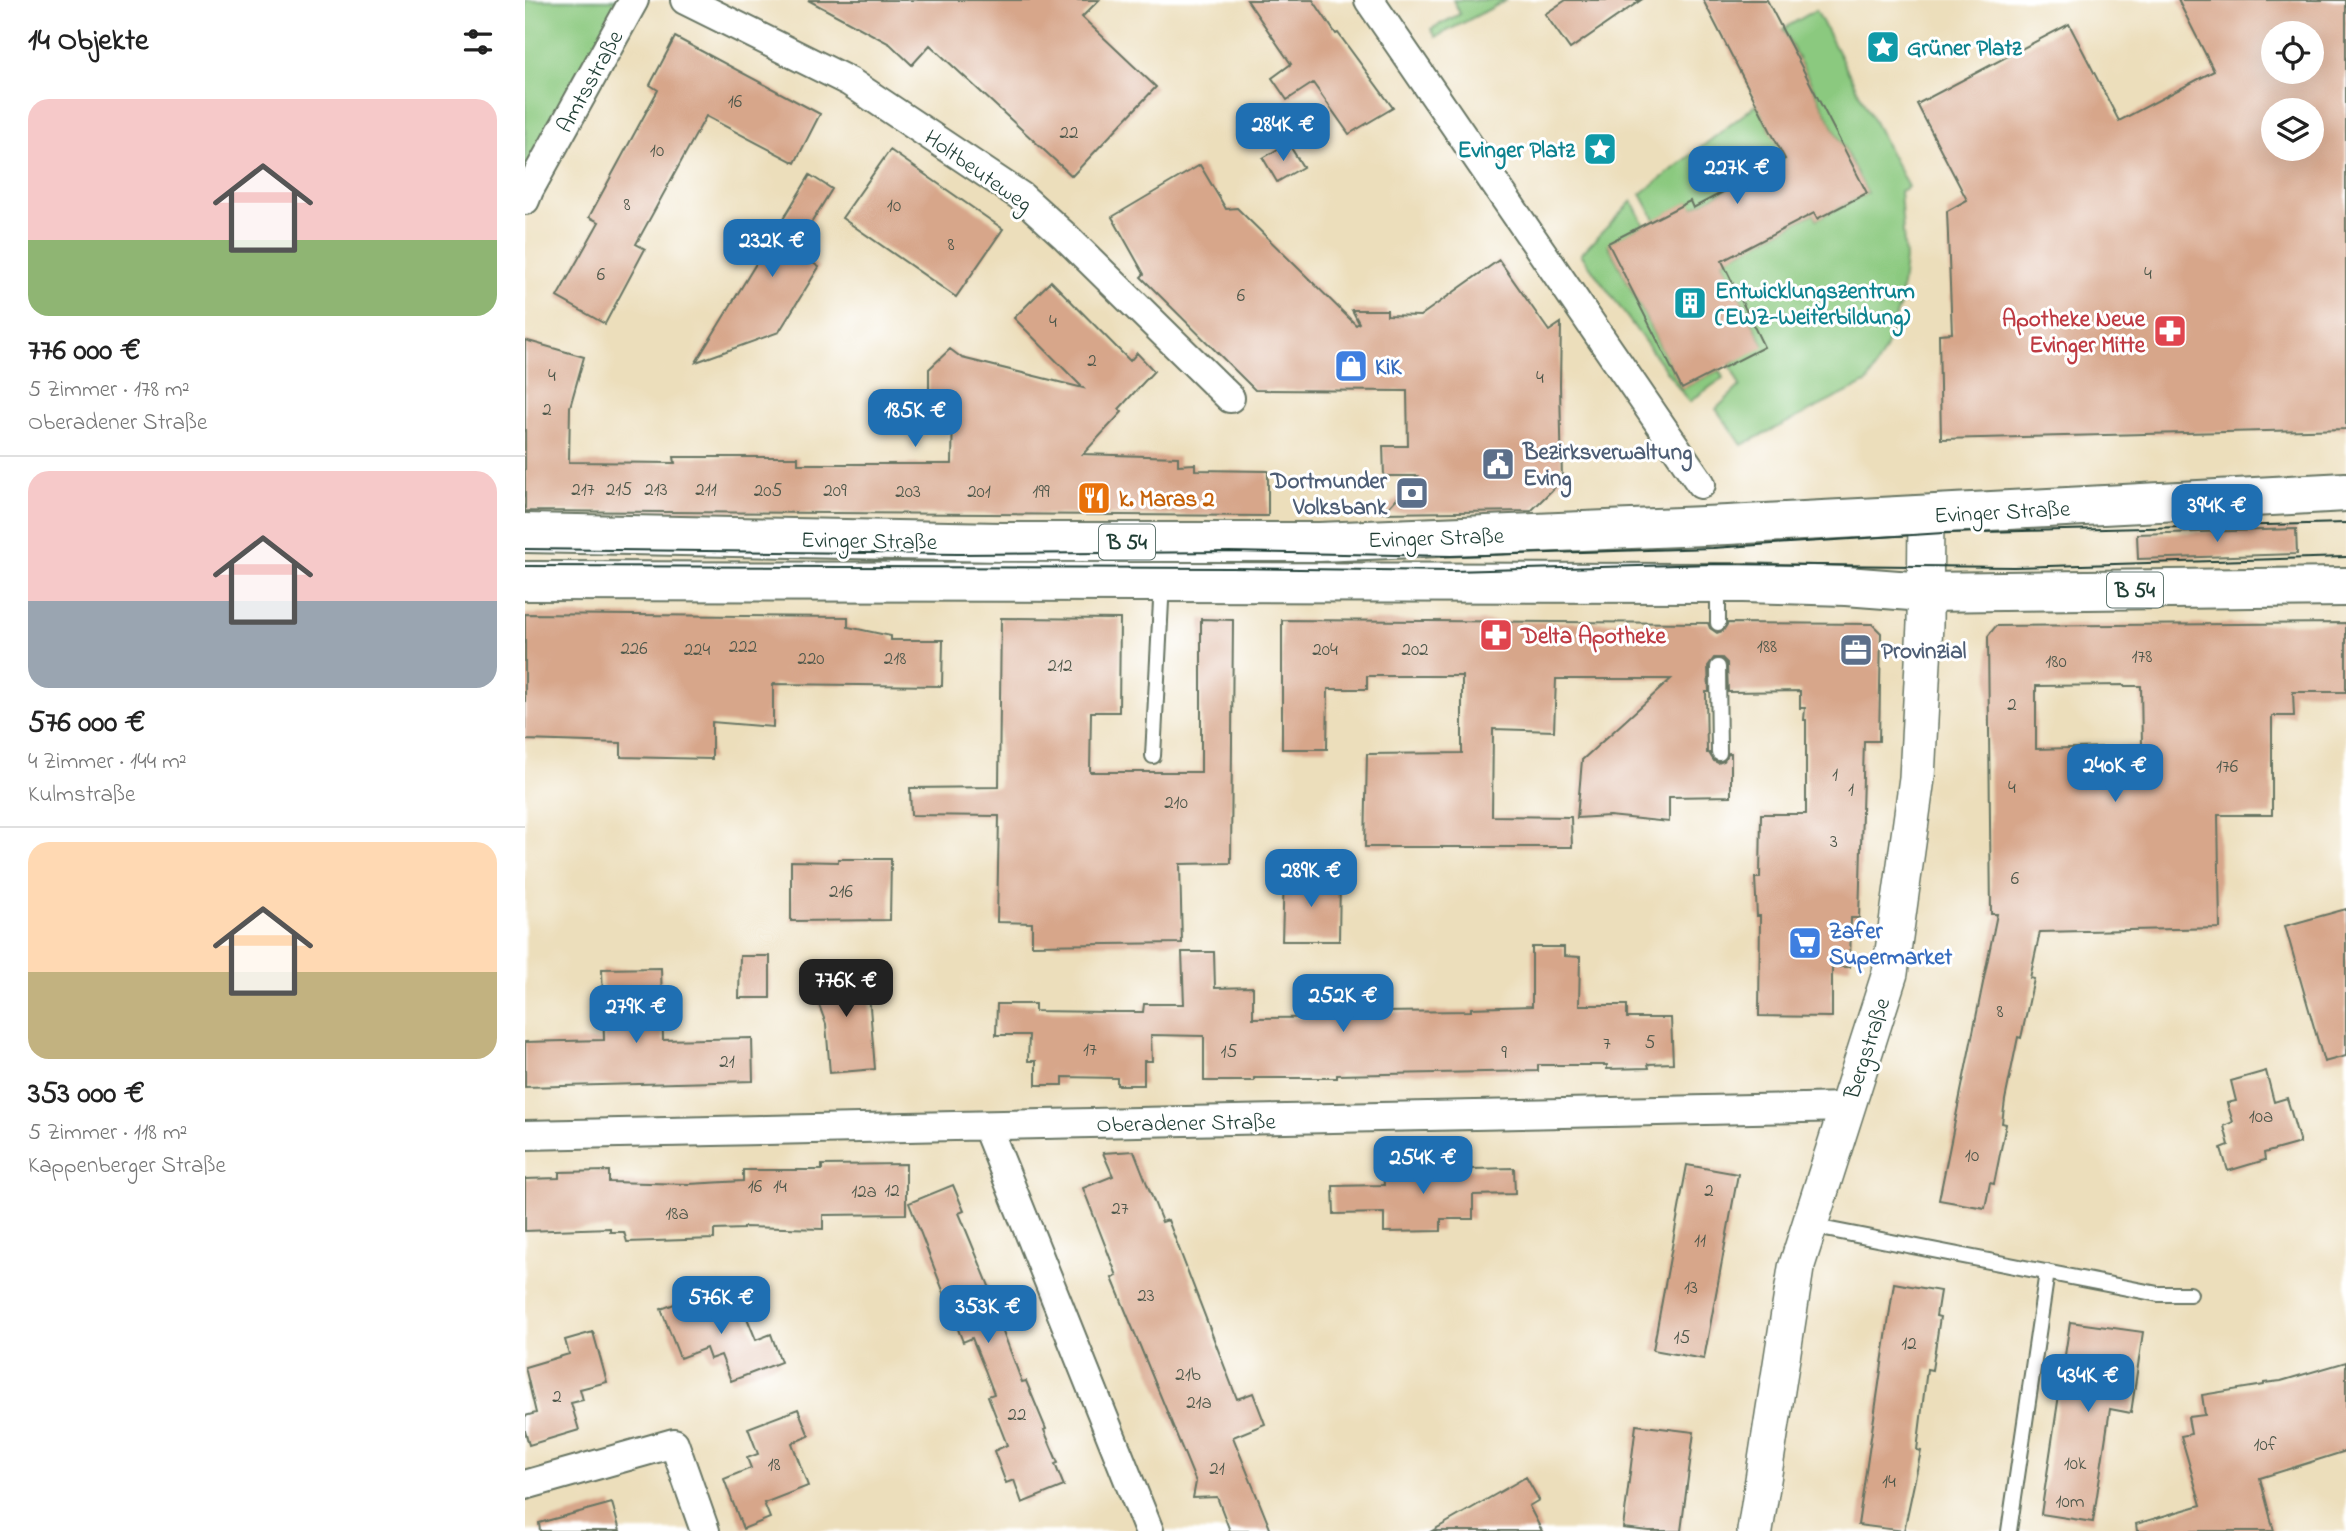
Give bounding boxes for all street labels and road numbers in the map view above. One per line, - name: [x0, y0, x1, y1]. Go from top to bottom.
- street label: Amtsstraße: [549, 24, 633, 140]
- street label: Holtbeuteweg: [916, 123, 1038, 222]
- street label: Evinger Straße: [1933, 493, 2072, 535]
- street label: Evinger Straße: [1367, 521, 1505, 559]
- road number: B 54: [1099, 524, 1155, 560]
- street label: Evinger Straße: [801, 525, 938, 561]
- road number: B 54: [2107, 572, 2163, 608]
- street label: Bergstraße: [1836, 993, 1901, 1105]
- street label: Oberadener Straße: [1096, 1106, 1277, 1143]

